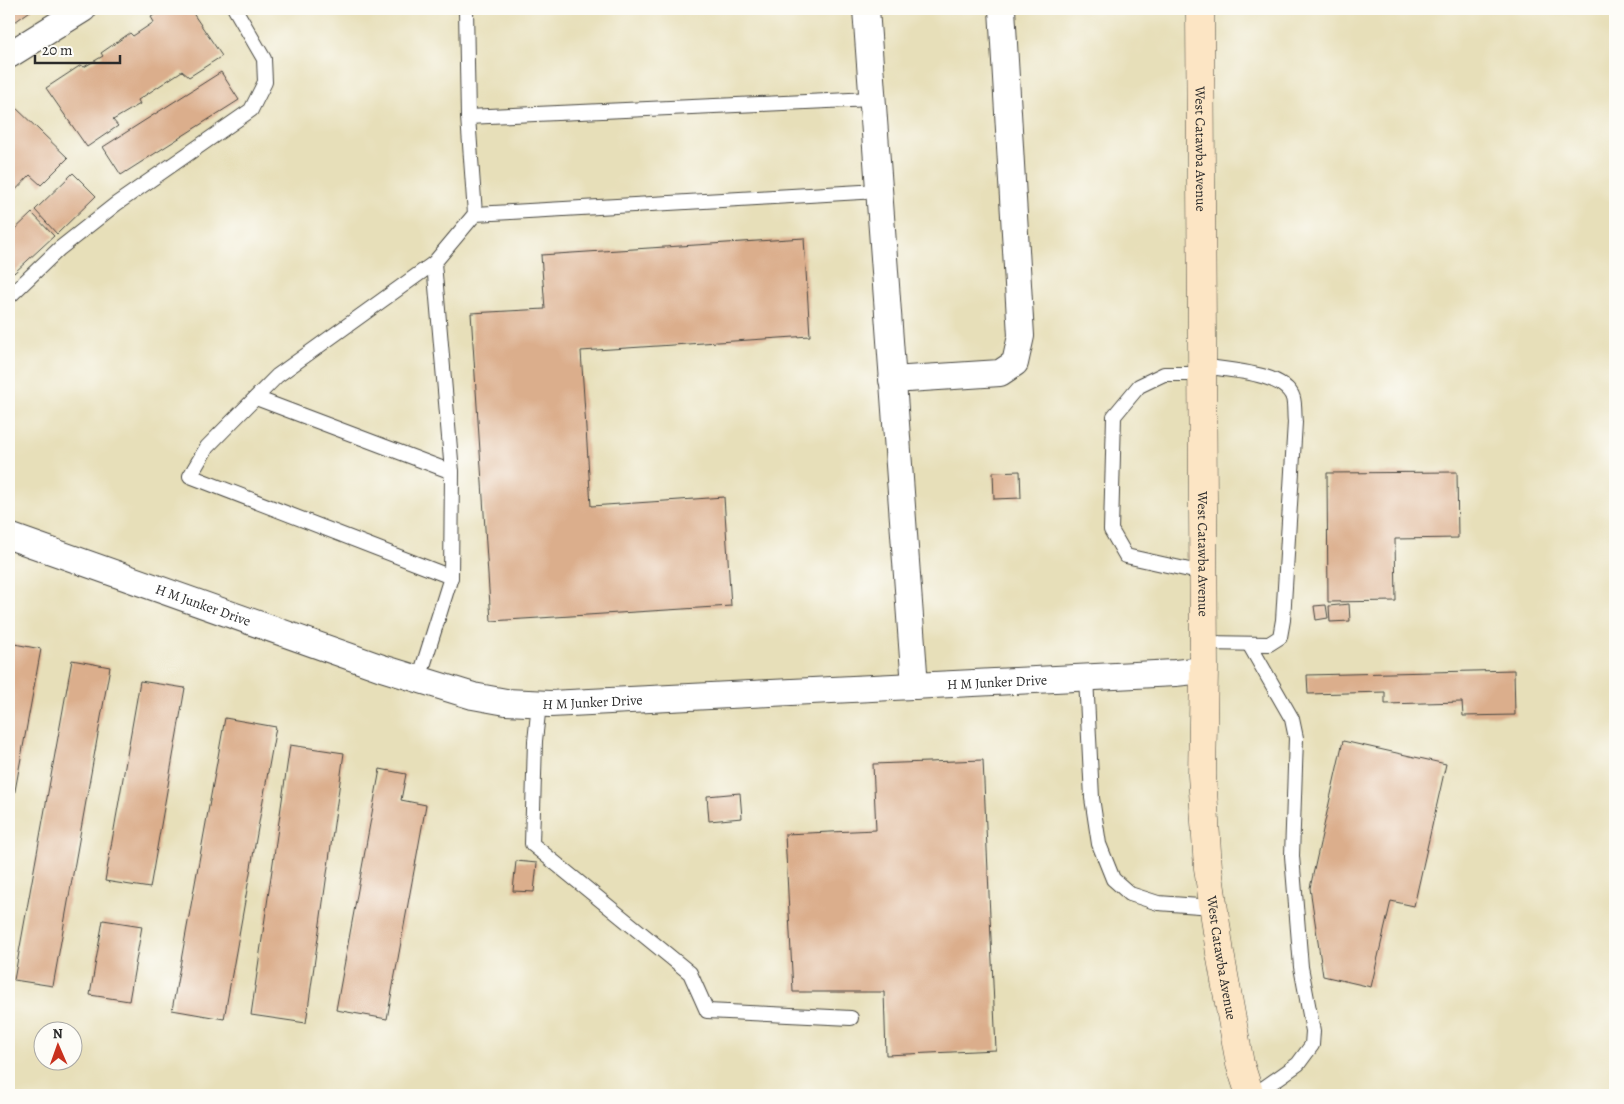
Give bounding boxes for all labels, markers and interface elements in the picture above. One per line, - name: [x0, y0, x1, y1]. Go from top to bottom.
- scale bar: [35, 32, 120, 64]
- text: 20 m: [42, 40, 73, 60]
- street label: West Catawba Avenue: [1190, 85, 1210, 212]
- street label: West Catawba Avenue: [1193, 490, 1213, 617]
- street label: H M Junker Drive: [153, 580, 253, 631]
- street label: H M Junker Drive: [947, 670, 1047, 694]
- street label: H M Junker Drive: [542, 690, 643, 714]
- street label: West Catawba Avenue: [1202, 893, 1241, 1021]
- north arrow: [32, 1022, 82, 1072]
- text: N: [52, 1024, 63, 1043]

